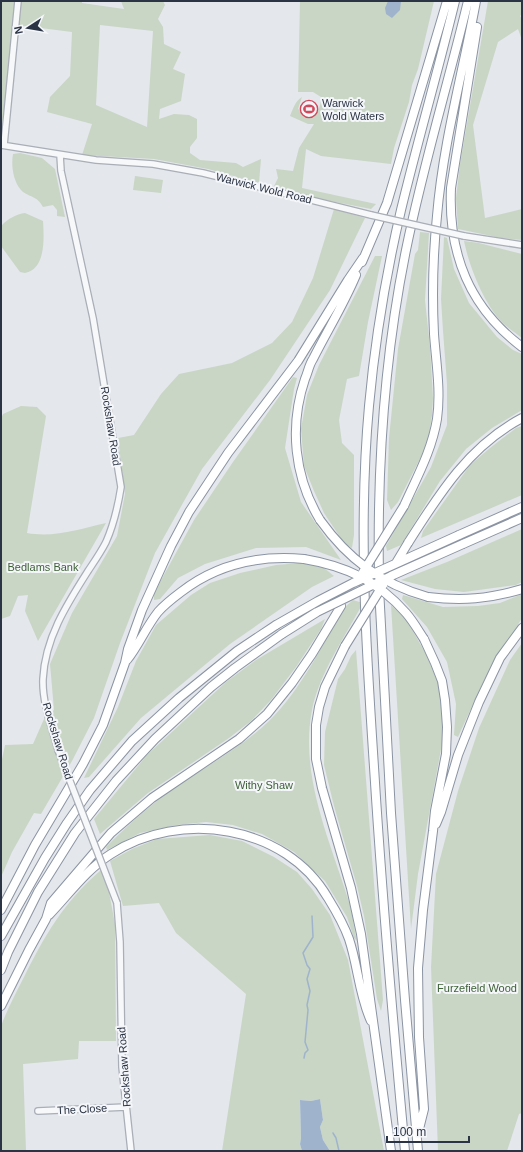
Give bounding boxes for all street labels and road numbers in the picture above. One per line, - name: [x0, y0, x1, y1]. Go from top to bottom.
- street label: Warwick Wold Road: [215, 170, 313, 206]
- street label: Rockshaw Road: [99, 386, 123, 466]
- street label: Rockshaw Road: [41, 701, 75, 781]
- street label: Rockshaw Road: [115, 1027, 133, 1107]
- street label: The Close: [57, 1102, 107, 1116]

